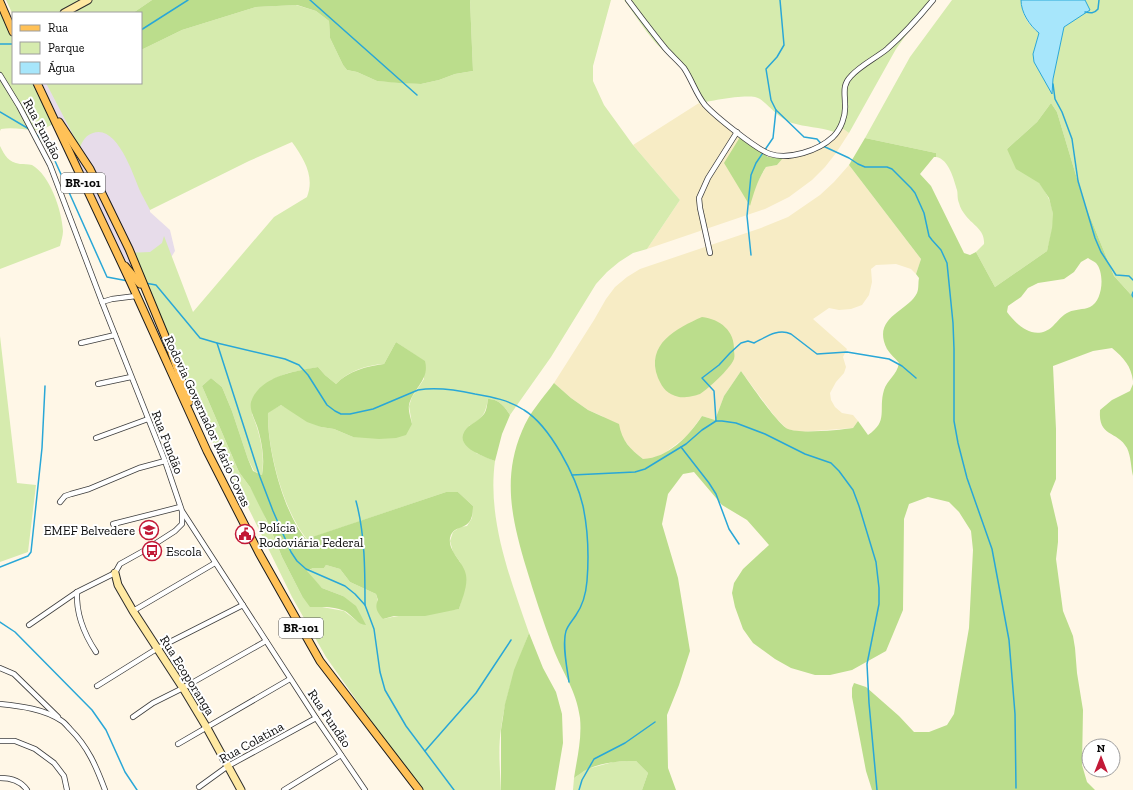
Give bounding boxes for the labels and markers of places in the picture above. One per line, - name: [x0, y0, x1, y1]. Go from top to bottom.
- school or university icon: EMEF Belvedere: [138, 519, 160, 541]
- place label: Polícia Rodoviária Federal: [259, 520, 364, 550]
- place label: EMEF Belvedere: [44, 523, 135, 538]
- public building icon: Polícia Rodoviária Federal: [234, 523, 256, 545]
- bus stop icon: Escola: [141, 540, 163, 562]
- place label: Escola: [166, 544, 202, 559]

